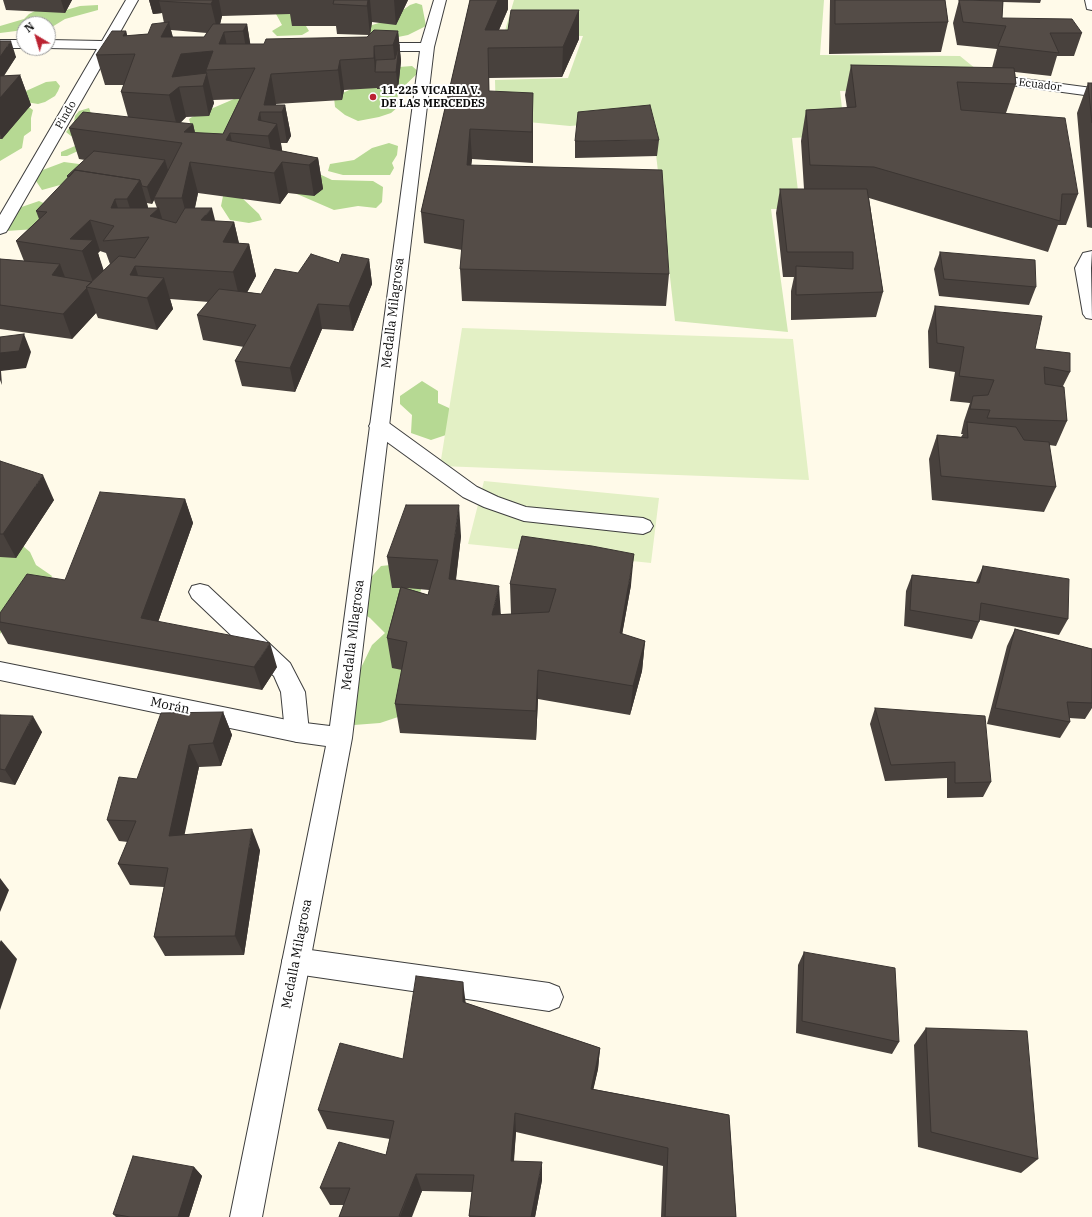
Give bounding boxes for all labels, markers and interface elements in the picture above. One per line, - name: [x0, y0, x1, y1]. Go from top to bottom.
- north arrow: [16, 16, 56, 56]
- text: N: [21, 19, 37, 36]
- street label: Ecuador: [1018, 76, 1062, 94]
- place label: 11-225 VICARIA V. DE LAS MERCEDES: [381, 84, 485, 110]
- marker: 11-225 VICARIA V. DE LAS MERCEDES: [368, 92, 378, 102]
- street label: Pindo: [53, 99, 79, 131]
- street label: Medalla Milagrosa: [378, 257, 408, 369]
- street label: Medalla Milagrosa: [338, 579, 368, 691]
- street label: Morán: [149, 694, 191, 718]
- street label: Medalla Milagrosa: [279, 898, 315, 1010]

